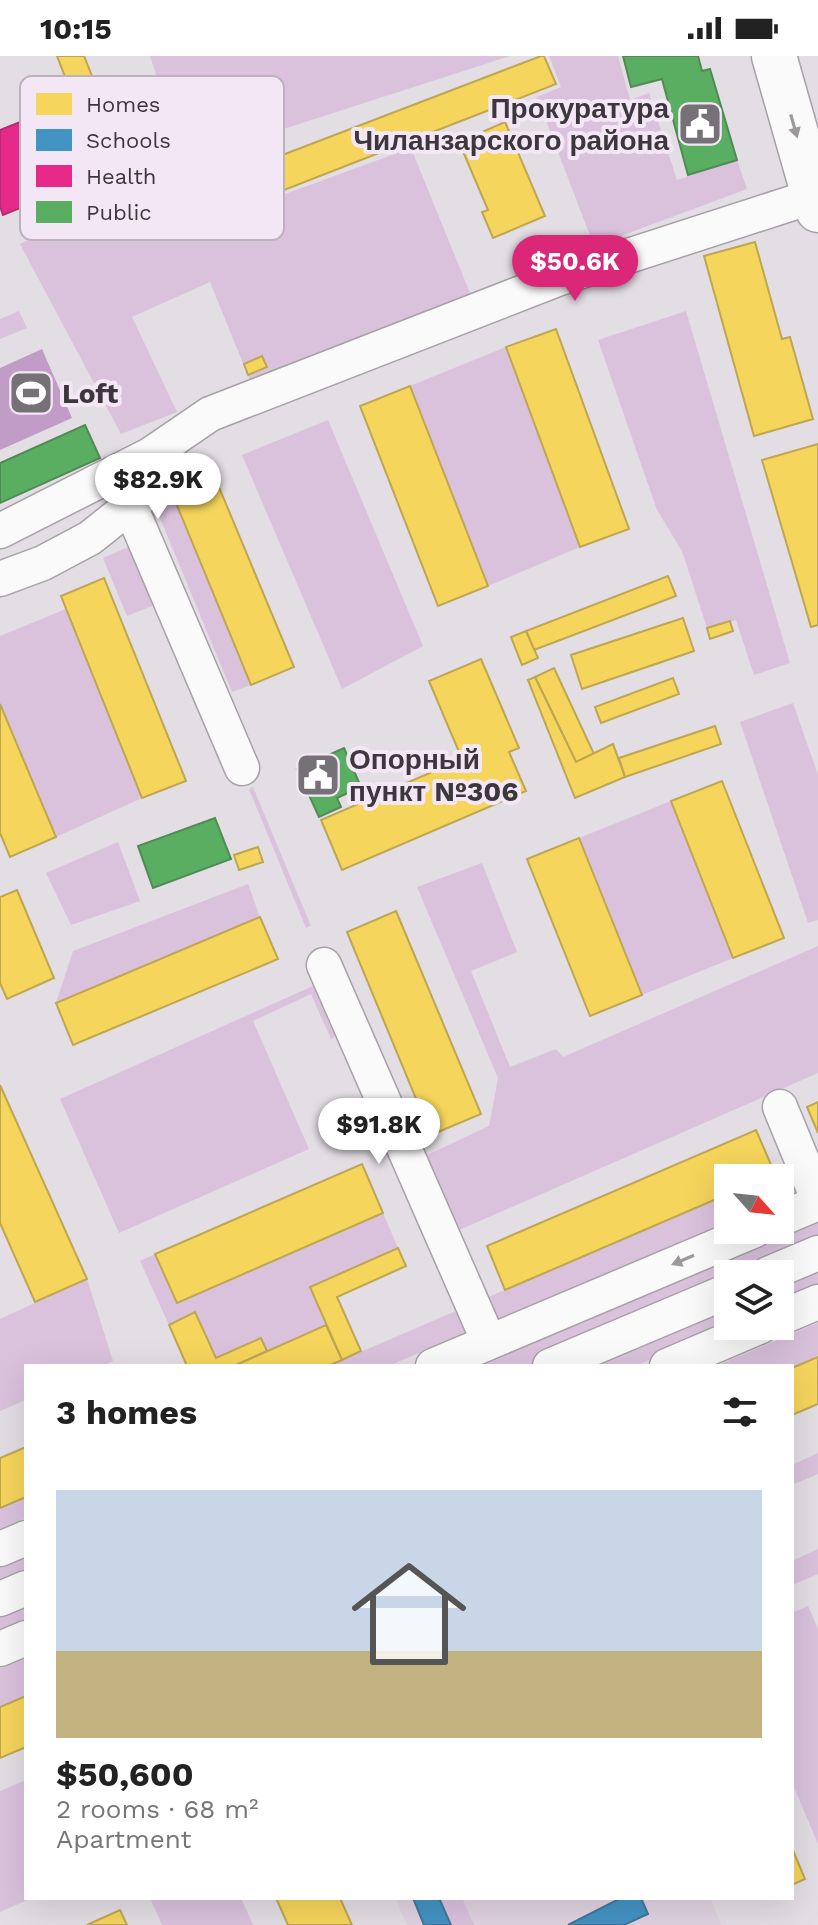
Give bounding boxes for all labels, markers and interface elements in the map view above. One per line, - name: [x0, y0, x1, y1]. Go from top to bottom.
- text: 10:15: [40, 11, 112, 46]
- legend: [20, 76, 284, 240]
- text: Homes: [86, 92, 160, 117]
- place label: Прокуратура Чиланзарского района: [353, 92, 669, 157]
- public building icon: Прокуратура Чиланзарского района: [676, 100, 724, 148]
- one-way arrow: [788, 114, 801, 138]
- text: Schools: [86, 128, 171, 153]
- text: Health: [86, 164, 156, 189]
- text: Public: [86, 200, 152, 225]
- pin: $50.6K: [510, 235, 640, 303]
- text: $50.6K: [530, 246, 620, 276]
- sports icon: Loft: [7, 369, 55, 417]
- place label: Loft: [62, 377, 118, 410]
- pin: $82.9K: [93, 453, 223, 521]
- text: $82.9K: [113, 464, 203, 494]
- place label: Опорный пункт №306: [349, 743, 519, 808]
- public building icon: Опорный пункт №306: [294, 751, 342, 799]
- pin: $91.8K: [314, 1098, 444, 1166]
- text: $91.8K: [336, 1109, 422, 1139]
- north arrow: [714, 1164, 794, 1244]
- map controls: [714, 1164, 794, 1340]
- one-way arrow: [671, 1254, 695, 1267]
- button: layers: [714, 1260, 794, 1340]
- icon: filters: [718, 1390, 762, 1434]
- text: 3 homes: [56, 1392, 197, 1432]
- icon: home: [337, 1542, 481, 1686]
- text: $50,600: [56, 1754, 194, 1794]
- text: 2 rooms · 68 m²: [56, 1794, 258, 1824]
- text: Apartment: [56, 1824, 192, 1854]

